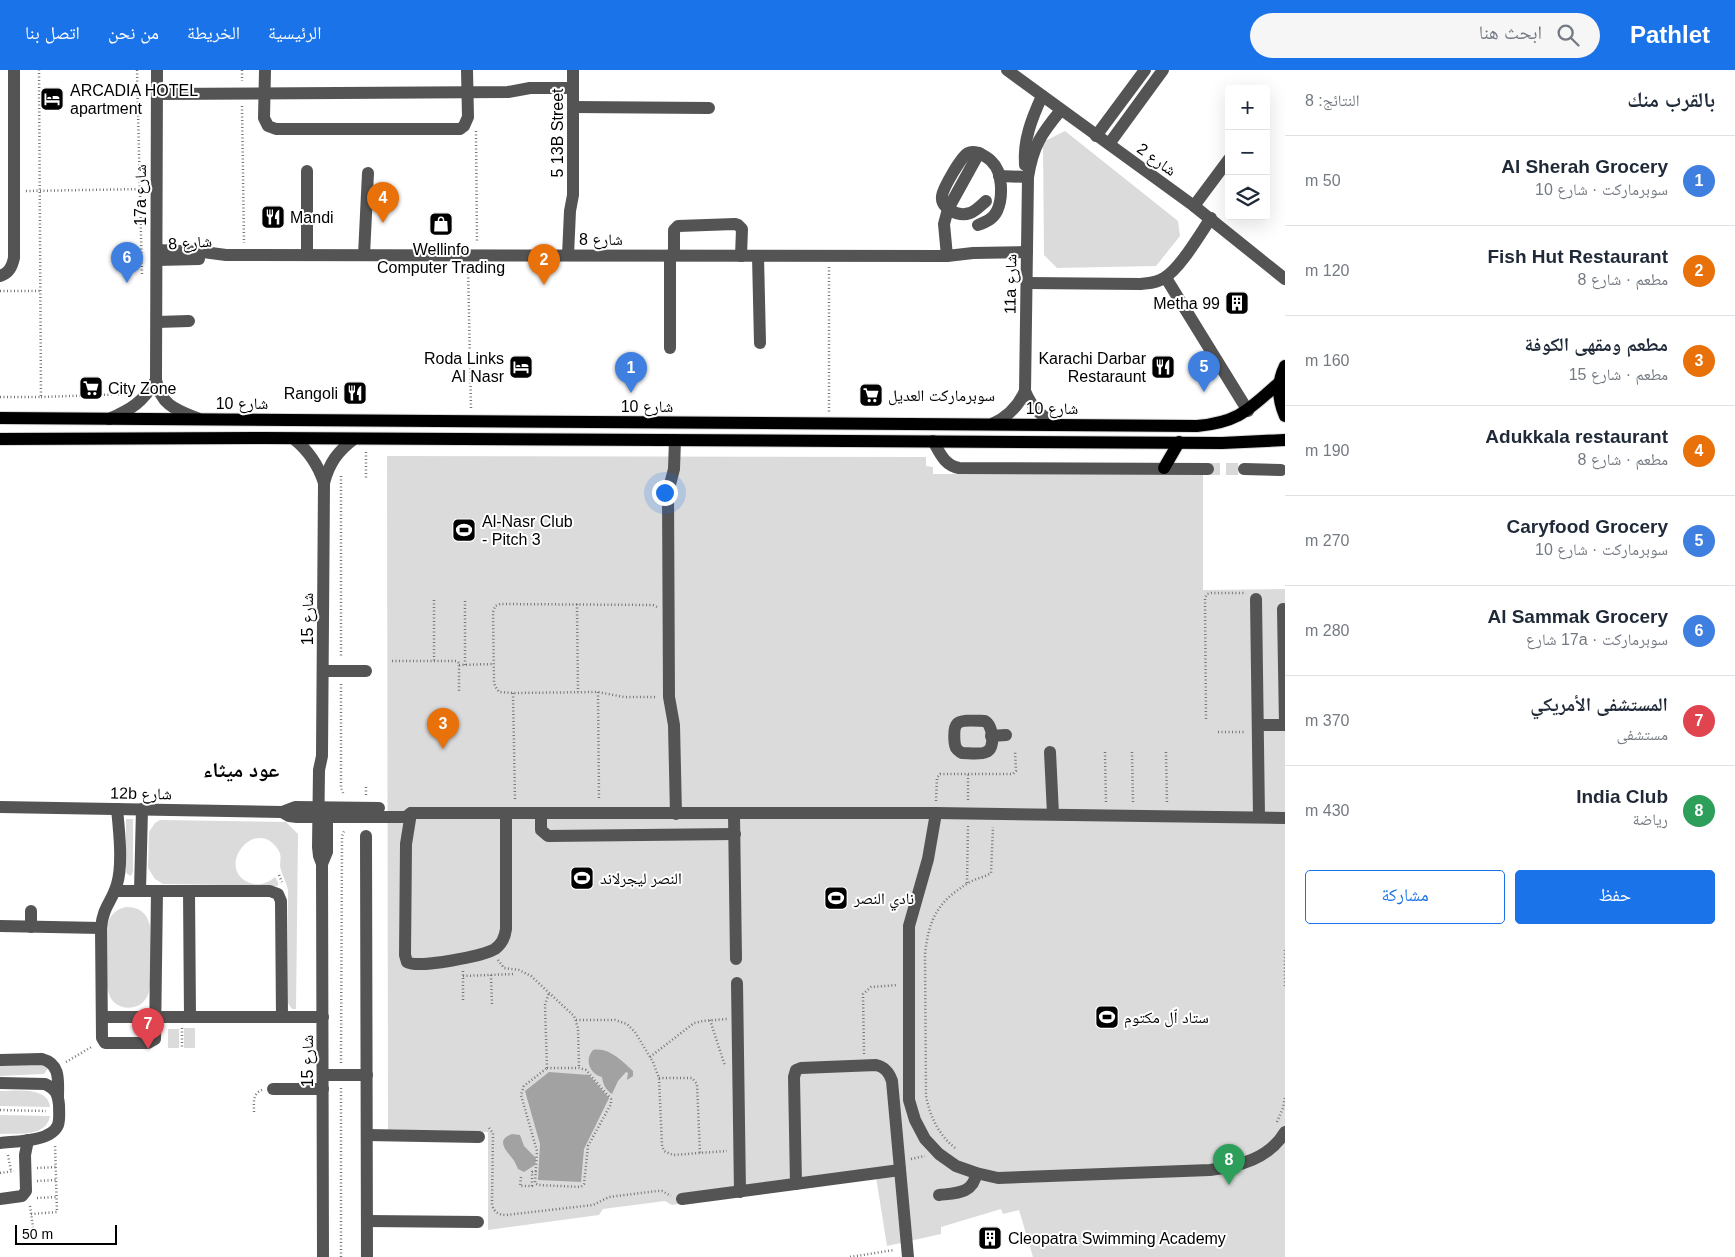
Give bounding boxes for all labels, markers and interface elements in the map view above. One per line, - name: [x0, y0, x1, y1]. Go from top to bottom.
- search box: [1250, 13, 1600, 58]
- icon: search: [1554, 21, 1582, 49]
- text: Pathlet: [1630, 21, 1710, 48]
- text: ابحث هنا: [1479, 22, 1542, 43]
- text: اتصل بنا: [25, 23, 80, 43]
- text: من نحن: [108, 23, 159, 43]
- text: الخريطة: [187, 23, 240, 43]
- text: الرئيسية: [268, 23, 321, 43]
- place label: ARCADIA HOTEL apartment: [70, 82, 198, 117]
- map controls: [1225, 85, 1270, 220]
- button: +: [1225, 85, 1270, 130]
- hotel icon: ARCADIA HOTEL apartment: [39, 86, 65, 112]
- street label: 5 13B Street: [549, 88, 566, 177]
- text: بالقرب منك: [1627, 88, 1715, 111]
- text: النتائج: 8: [1305, 92, 1360, 109]
- button: −: [1225, 130, 1270, 175]
- street label: شارع 2: [1133, 140, 1179, 181]
- text: Al Sherah Grocery: [1501, 156, 1668, 177]
- street label: 17a شارع: [132, 164, 151, 226]
- text: 50 m: [1305, 172, 1341, 189]
- text: 1: [1695, 172, 1703, 189]
- button: layers: [1225, 175, 1270, 220]
- text: سوبرماركت · شارع 10: [1535, 181, 1668, 198]
- pin: 4: [367, 182, 399, 223]
- restaurant icon: Mandi: [260, 204, 286, 230]
- place label: Mandi: [290, 209, 334, 226]
- shop icon: Wellinfo Computer Trading: [428, 211, 454, 237]
- street label: شارع 8: [579, 231, 623, 250]
- street label: شارع 8: [168, 232, 213, 255]
- place label: Wellinfo Computer Trading: [377, 241, 505, 276]
- pin: 6: [111, 242, 143, 283]
- pin: 2: [528, 244, 560, 285]
- text: Fish Hut Restaurant: [1487, 246, 1668, 267]
- street label: 11a شارع: [1001, 254, 1022, 314]
- text: 120 m: [1305, 262, 1349, 279]
- text: 2: [1695, 262, 1703, 279]
- text: مطعم · شارع 8: [1578, 271, 1668, 288]
- building icon: Metha 99: [1224, 290, 1250, 316]
- place label: Metha 99: [1153, 295, 1220, 312]
- text: مطعم ومقهى الكوفة: [1524, 334, 1668, 355]
- place label: Roda Links Al Nasr: [424, 350, 505, 385]
- place label: Karachi Darbar Restaraunt: [1038, 350, 1147, 385]
- pin: 5: [1188, 351, 1220, 392]
- pin: 1: [615, 352, 647, 393]
- text: 160 m: [1305, 352, 1349, 369]
- text: 3: [1695, 352, 1703, 369]
- hotel icon: Roda Links Al Nasr: [508, 354, 534, 380]
- restaurant icon: Karachi Darbar Restaraunt: [1150, 354, 1176, 380]
- text: مطعم · شارع 15: [1569, 366, 1668, 383]
- supermarket icon: City Zone: [78, 375, 104, 401]
- place label: City Zone: [108, 380, 177, 397]
- restaurant icon: Rangoli: [342, 380, 368, 406]
- supermarket icon: سوبرماركت العديل: [858, 382, 884, 408]
- place label: Rangoli: [284, 385, 338, 402]
- place label: سوبرماركت العديل: [888, 387, 995, 406]
- street label: شارع 10: [216, 395, 268, 414]
- street label: شارع 10: [621, 398, 673, 417]
- street label: شارع 10: [1026, 400, 1078, 419]
- text: Adukkala restaurant: [1485, 426, 1668, 447]
- text: 190 m: [1305, 442, 1349, 459]
- text: 4: [1695, 442, 1703, 459]
- text: مطعم · شارع 8: [1578, 451, 1668, 468]
- your location: [652, 480, 678, 506]
- place label: Al-Nasr Club - Pitch 3: [482, 513, 573, 548]
- text: Caryfood Grocery: [1506, 516, 1668, 537]
- sports icon: Al-Nasr Club - Pitch 3: [451, 517, 477, 543]
- text: 270 m: [1305, 532, 1349, 549]
- text: 5: [1695, 532, 1703, 549]
- text: سوبرماركت · شارع 10: [1535, 541, 1668, 558]
- street label: شارع 15: [299, 593, 318, 645]
- text: Al Sammak Grocery: [1487, 606, 1668, 627]
- text: 280 m: [1305, 622, 1349, 639]
- text: 6: [1695, 622, 1703, 639]
- text: سوبرماركت · 17a شارع: [1526, 631, 1668, 648]
- text: المستشفى الأمريكي: [1530, 694, 1668, 715]
- pin: 3: [427, 708, 459, 749]
- text: 370 m: [1305, 712, 1349, 729]
- text: 7: [1695, 712, 1703, 729]
- text: مستشفى: [1617, 726, 1668, 743]
- district label: عود ميثاء: [203, 758, 279, 782]
- street label: 12b شارع: [110, 784, 172, 805]
- text: India Club: [1576, 786, 1668, 807]
- text: 430 m: [1305, 802, 1349, 819]
- text: 8: [1695, 802, 1703, 819]
- text: رياضة: [1632, 811, 1668, 828]
- sports icon: النصر ليجرلاند: [569, 865, 595, 891]
- place label: النصر ليجرلاند: [600, 870, 682, 888]
- button: مشاركة: [1305, 870, 1505, 924]
- button: حفظ: [1515, 870, 1715, 924]
- sports icon: نادي النصر: [823, 885, 849, 911]
- place label: نادي النصر: [853, 890, 914, 911]
- sports icon: ستاد اّل مكتوم: [1094, 1004, 1120, 1030]
- pin: 7: [132, 1008, 164, 1049]
- place label: ستاد اّل مكتوم: [1124, 1008, 1209, 1028]
- street label: شارع 15: [299, 1035, 318, 1087]
- pin: 8: [1213, 1144, 1245, 1185]
- scale bar: [15, 1222, 118, 1245]
- building icon: Cleopatra Swimming Academy: [977, 1225, 1003, 1251]
- text: 50 m: [22, 1226, 53, 1242]
- place label: Cleopatra Swimming Academy: [1008, 1230, 1226, 1247]

